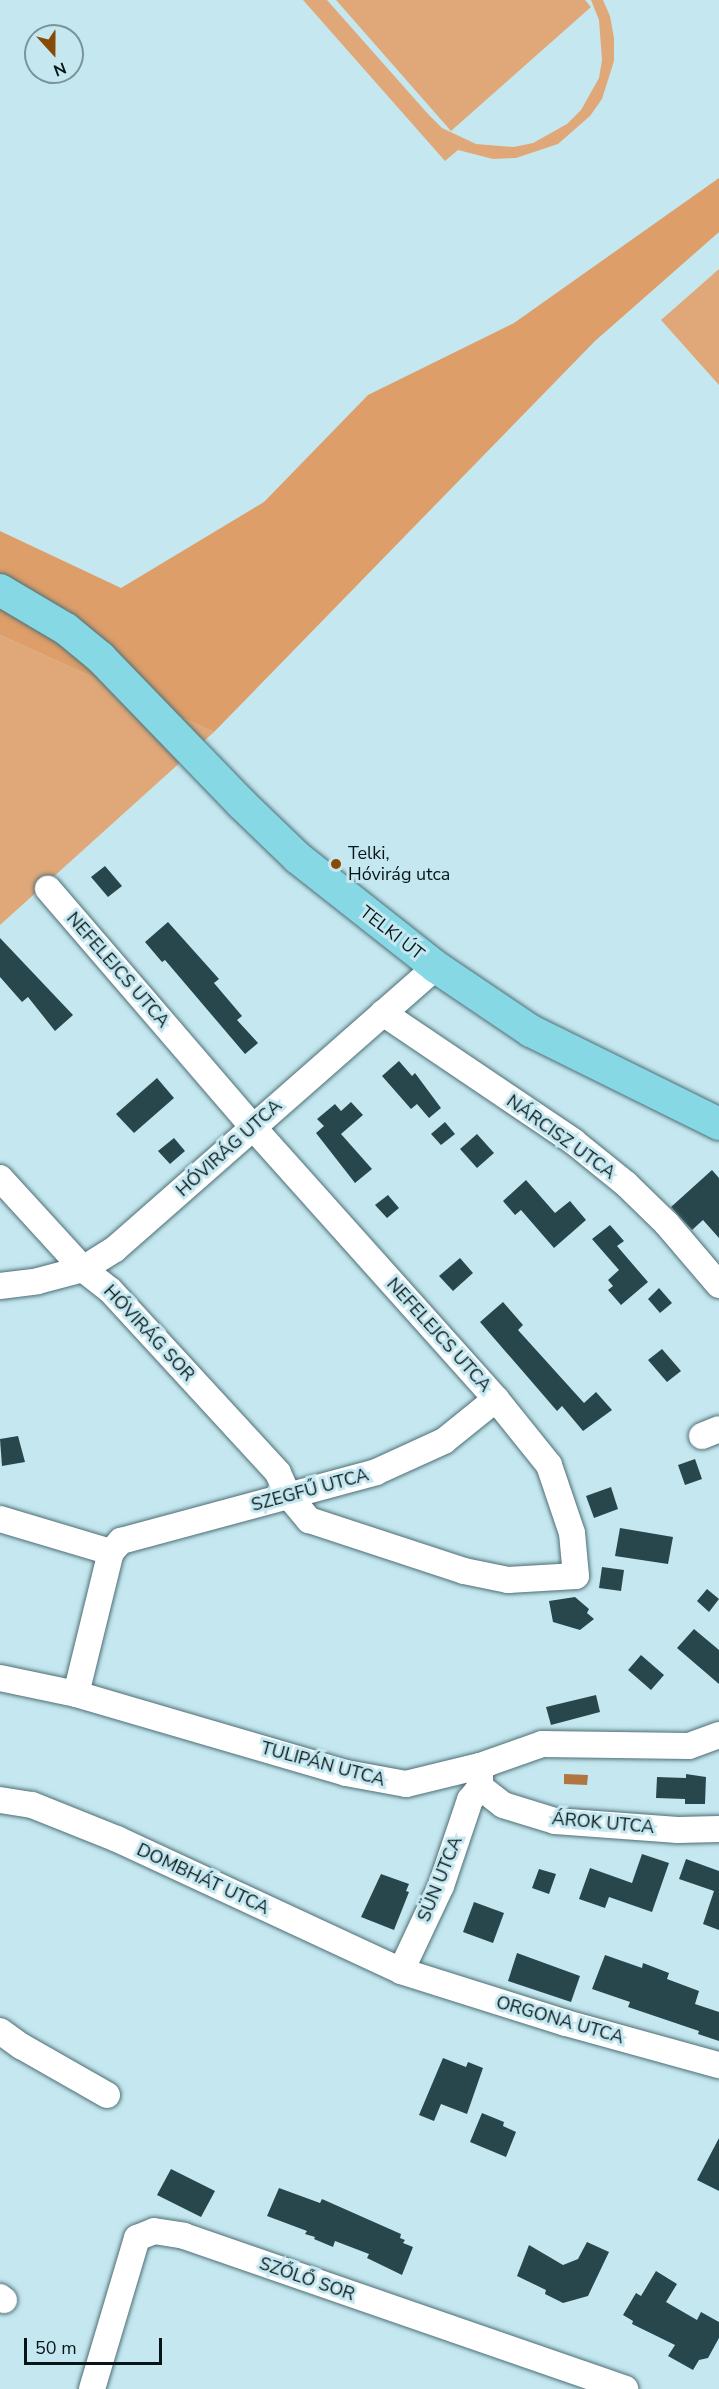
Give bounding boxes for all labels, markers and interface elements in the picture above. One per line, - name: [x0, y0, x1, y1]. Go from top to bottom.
- north arrow: [24, 24, 84, 84]
- text: N: [50, 57, 69, 81]
- place label: Telki, Hóvirág utca: [348, 843, 450, 886]
- marker: Telki, Hóvirág utca: [329, 857, 343, 871]
- street label: TELKI ÚT: [356, 901, 428, 965]
- street label: NEFELEJCS UTCA: [62, 908, 174, 1032]
- street label: NÁRCISZ UTCA: [502, 1090, 620, 1184]
- street label: HÓVIRÁG UTCA: [172, 1095, 286, 1201]
- street label: NEFELEJCS UTCA: [382, 1274, 496, 1396]
- street label: HÓVIRÁG SOR: [99, 1280, 199, 1386]
- street label: SZEGFŰ UTCA: [249, 1464, 371, 1516]
- street label: TULIPÁN UTCA: [259, 1737, 387, 1791]
- street label: ÁROK UTCA: [551, 1808, 655, 1838]
- street label: SÜN UTCA: [413, 1833, 467, 1925]
- street label: DOMBHÁT UTCA: [133, 1839, 273, 1919]
- street label: ORGONA UTCA: [494, 1991, 626, 2049]
- street label: SZŐLŐ SOR: [256, 2253, 358, 2305]
- scale bar: [27, 2326, 165, 2364]
- text: 50 m: [35, 2336, 77, 2360]

